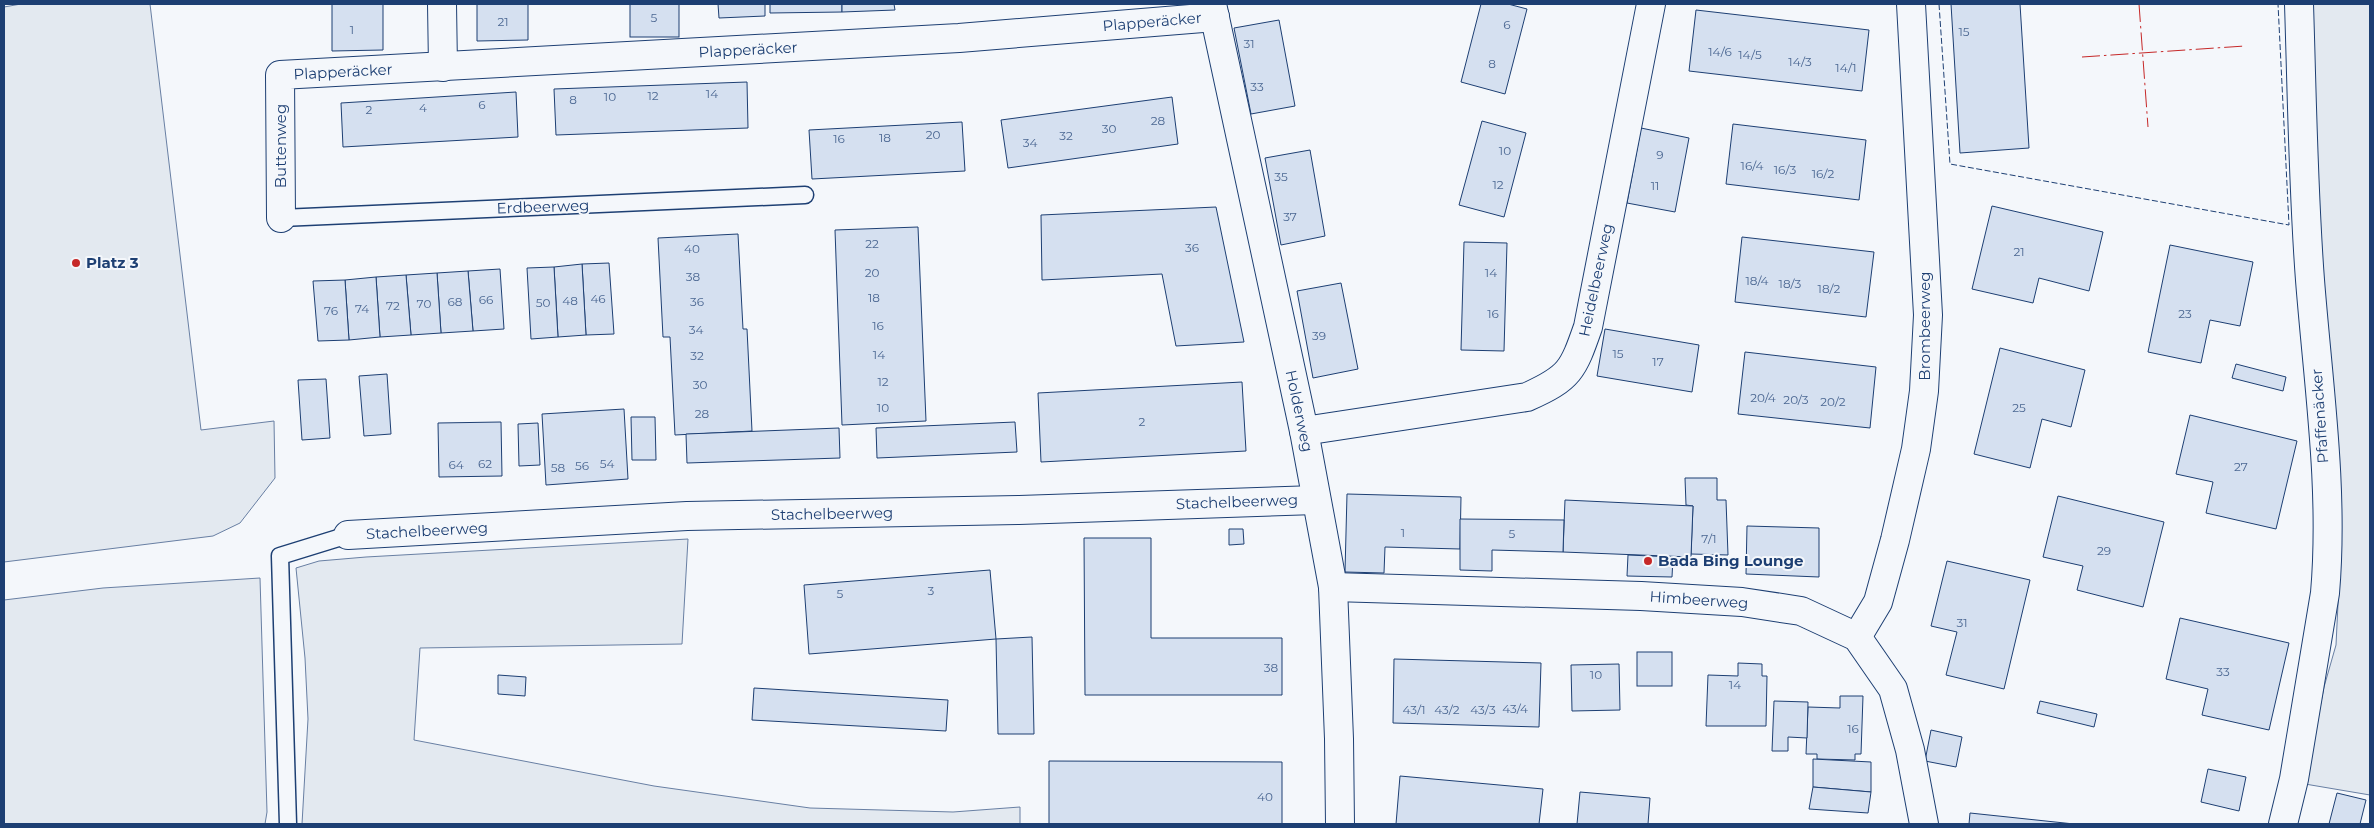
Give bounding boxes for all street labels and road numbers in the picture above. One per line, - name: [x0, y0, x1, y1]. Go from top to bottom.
- street label: Plapperäcker: [1102, 8, 1202, 35]
- street label: Plapperäcker: [698, 37, 798, 62]
- street label: Plapperäcker: [293, 59, 393, 84]
- street label: Buttenweg: [271, 104, 290, 188]
- street label: Erdbeerweg: [496, 195, 590, 218]
- street label: Heidelbeerweg: [1574, 221, 1617, 338]
- street label: Brombeerweg: [1915, 271, 1934, 381]
- street label: Holderweg: [1282, 368, 1317, 454]
- street label: Pfaffenäcker: [2307, 368, 2332, 464]
- street label: Stachelbeerweg: [1176, 490, 1298, 513]
- street label: Stachelbeerweg: [771, 503, 893, 524]
- street label: Stachelbeerweg: [365, 518, 489, 543]
- street label: Himbeerweg: [1649, 587, 1749, 612]

